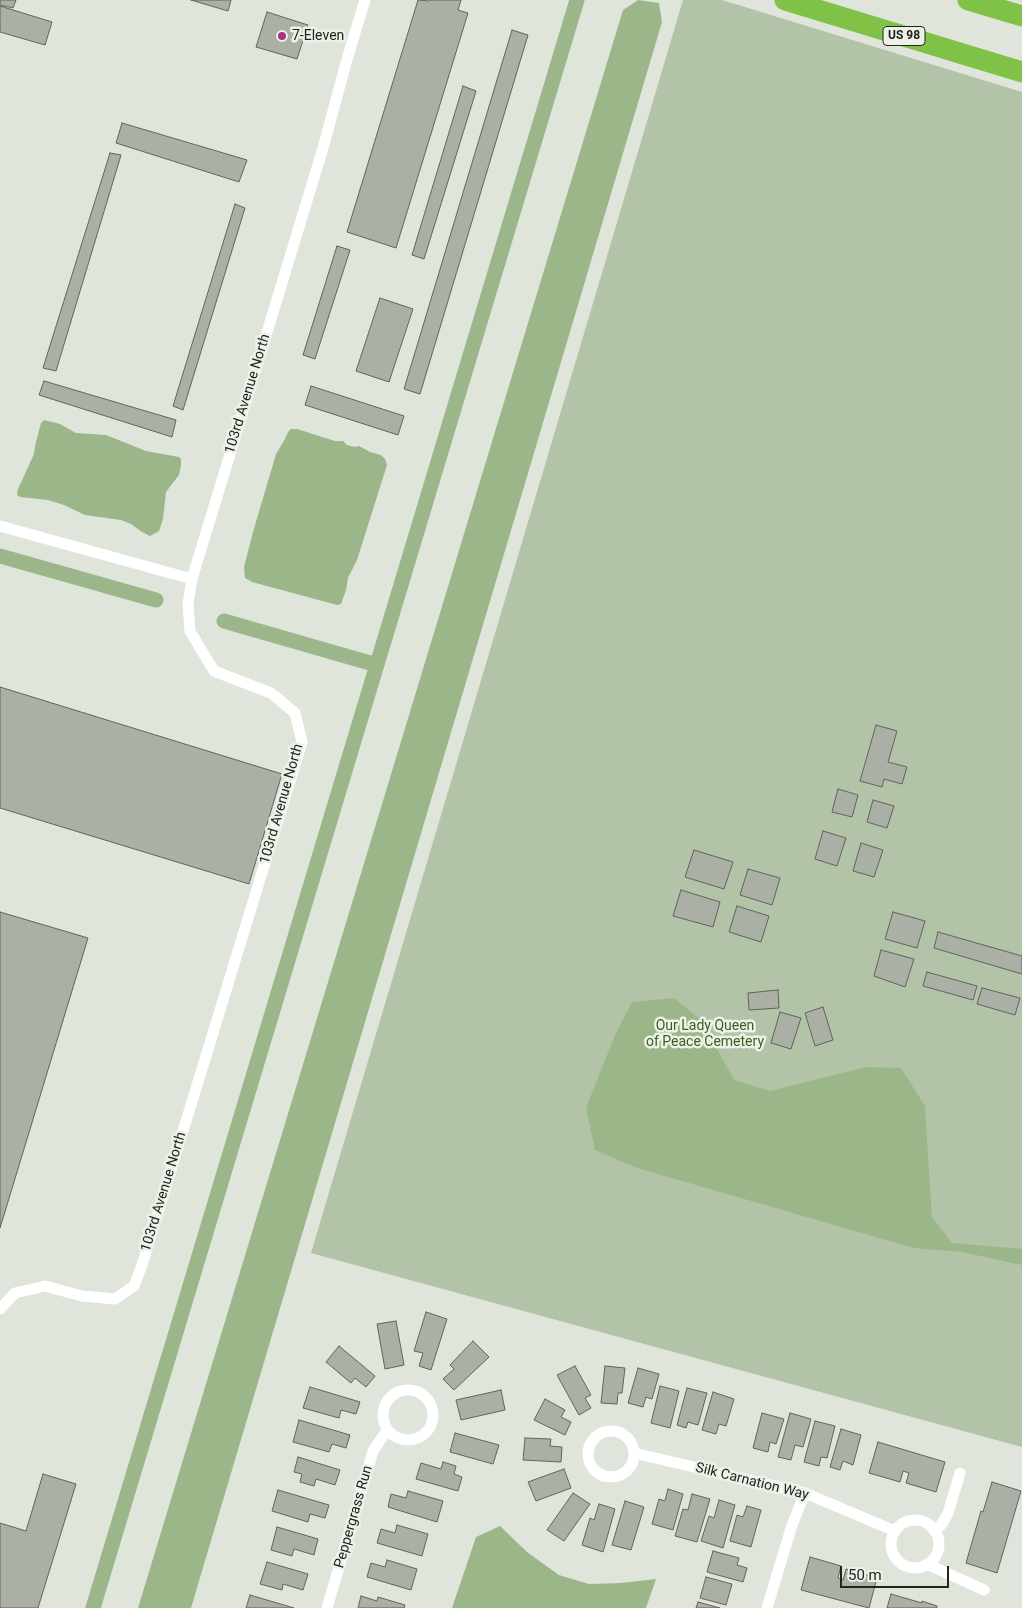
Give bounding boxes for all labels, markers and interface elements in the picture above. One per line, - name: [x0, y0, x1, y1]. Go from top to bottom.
- road number: US 98: [883, 27, 925, 46]
- place label: 7-Eleven: [292, 28, 344, 44]
- marker: 7-Eleven: [276, 30, 288, 42]
- street label: 103rd Avenue North: [222, 332, 274, 456]
- street label: 103rd Avenue North: [257, 742, 307, 866]
- park label: Our Lady Queen of Peace Cemetery: [646, 1018, 764, 1050]
- street label: 103rd Avenue North: [138, 1130, 190, 1254]
- street label: Silk Carnation Way: [694, 1460, 810, 1504]
- street label: Peppergrass Run: [331, 1464, 377, 1570]
- scale bar: [842, 1556, 951, 1588]
- text: 50 m: [848, 1566, 882, 1584]

